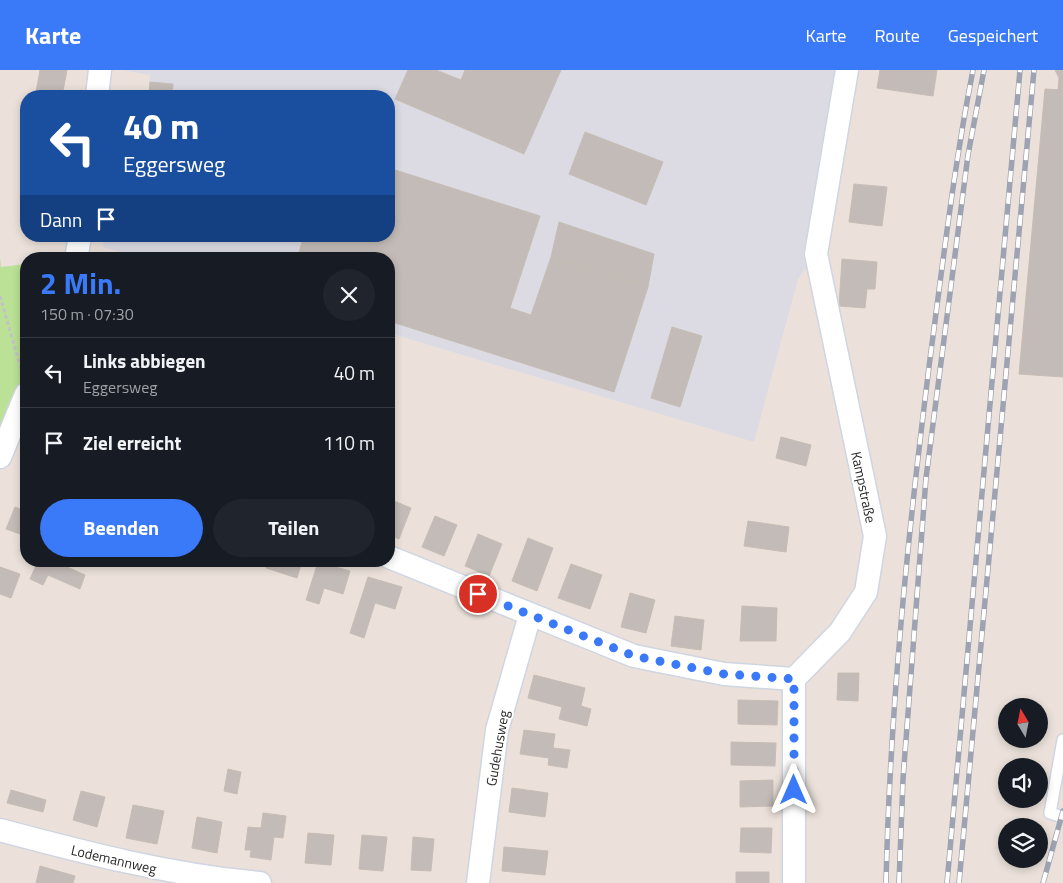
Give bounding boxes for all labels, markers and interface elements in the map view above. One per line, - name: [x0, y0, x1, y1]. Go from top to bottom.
- text: Karte: [25, 17, 81, 53]
- text: Karte: [805, 22, 846, 49]
- text: Route: [874, 22, 920, 49]
- text: Gespeichert: [948, 22, 1038, 49]
- text: 40 m: [123, 99, 199, 153]
- icon: left: [40, 110, 105, 175]
- text: Eggersweg: [123, 147, 225, 181]
- text: Dann: [40, 205, 82, 234]
- icon: arrive: [92, 205, 120, 233]
- text: 2 Min.: [40, 260, 121, 306]
- button: close: [323, 269, 375, 321]
- text: 150 m · 07:30: [40, 302, 134, 326]
- text: Links abbiegen: [83, 346, 206, 375]
- text: 40 m: [334, 358, 375, 387]
- icon: left: [40, 359, 68, 387]
- text: Eggersweg: [83, 375, 157, 399]
- text: Ziel erreicht: [83, 428, 181, 457]
- text: 110 m: [323, 428, 375, 457]
- icon: arrive: [40, 429, 68, 457]
- street label: Kampstraße: [846, 449, 882, 525]
- button: Beenden: [40, 499, 203, 557]
- button: Teilen: [213, 499, 375, 557]
- pin: [457, 573, 499, 615]
- icon: arrive: [464, 580, 492, 608]
- north arrow: [998, 698, 1048, 748]
- map controls: [998, 698, 1048, 868]
- street label: Gudehusweg: [480, 708, 514, 788]
- button: sound: [998, 758, 1048, 808]
- position arrow: [767, 763, 819, 815]
- button: layers: [998, 818, 1048, 868]
- street label: Lodemannweg: [69, 839, 159, 879]

